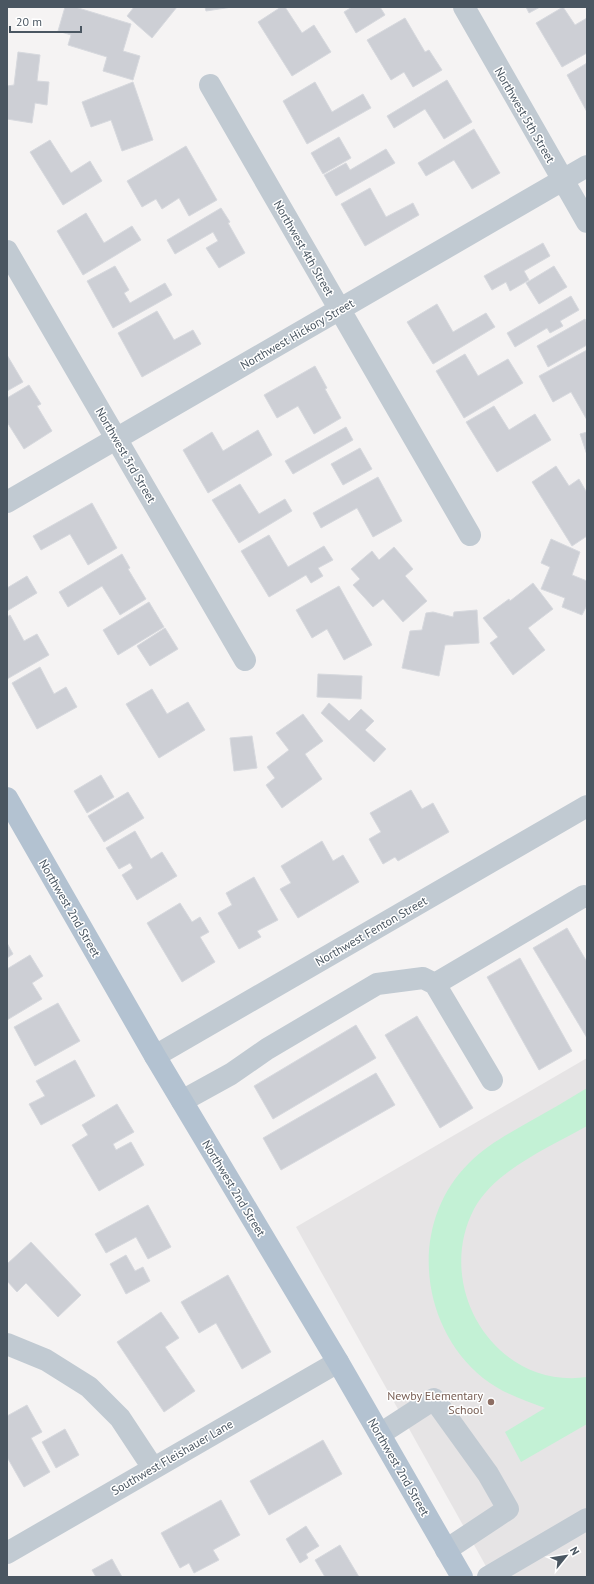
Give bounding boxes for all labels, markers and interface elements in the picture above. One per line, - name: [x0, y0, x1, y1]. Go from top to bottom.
- scale bar: [10, 8, 81, 34]
- text: 20 m: [16, 14, 42, 29]
- street label: Northwest 5th Street: [492, 65, 558, 165]
- street label: Northwest 4th Street: [271, 198, 337, 298]
- street label: Northwest Hickory Street: [238, 295, 356, 373]
- street label: Northwest 3rd Street: [93, 405, 159, 505]
- street label: Northwest 2nd Street: [36, 857, 104, 959]
- street label: Northwest Fenton Street: [313, 893, 429, 969]
- street label: Northwest 2nd Street: [199, 1137, 269, 1239]
- place label: Newby Elementary School: [387, 1388, 483, 1417]
- marker: Newby Elementary School: [486, 1397, 496, 1407]
- street label: Southwest Fleishauer Lane: [108, 1416, 236, 1498]
- street label: Northwest 2nd Street: [365, 1416, 433, 1518]
- north arrow: [546, 1536, 586, 1576]
- text: N: [567, 1544, 583, 1558]

